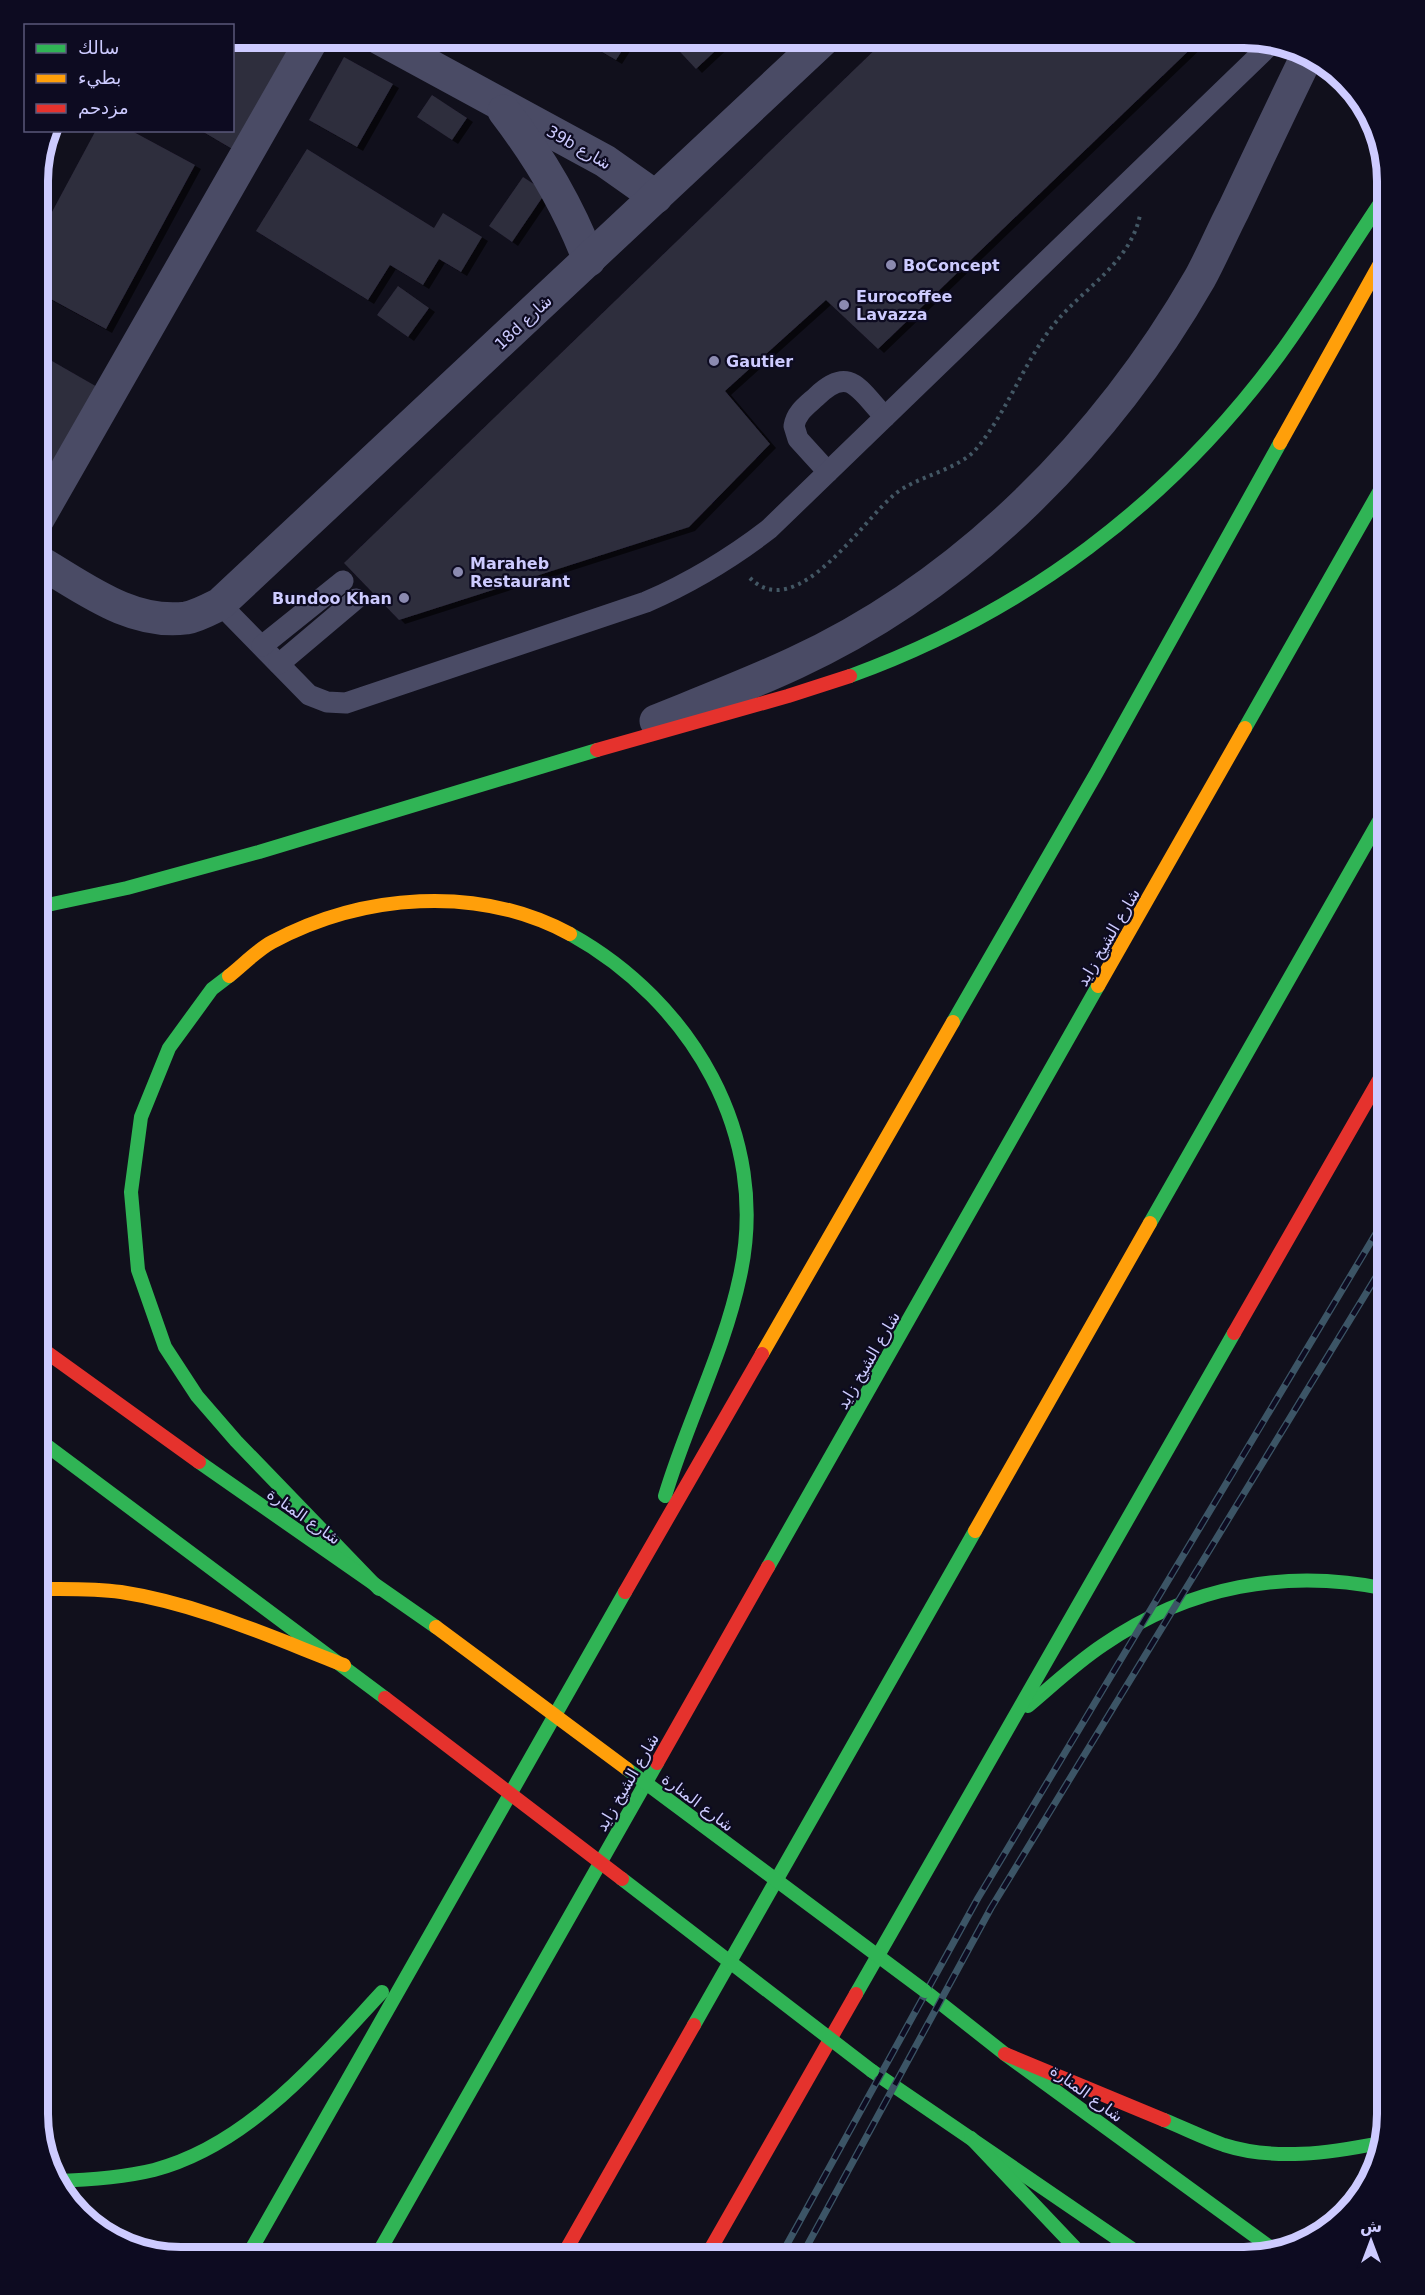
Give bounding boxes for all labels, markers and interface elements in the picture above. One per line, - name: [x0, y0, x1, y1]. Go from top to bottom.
- legend: [24, 24, 234, 132]
- text: سالك: [78, 37, 119, 58]
- text: بطيء: [78, 67, 121, 89]
- text: مزدحم: [78, 97, 129, 119]
- street label: 39b شارع: [543, 121, 614, 174]
- place label: BoConcept: [903, 256, 1000, 275]
- marker: BoConcept: [884, 258, 898, 272]
- place label: Eurocoffee Lavazza: [856, 287, 952, 324]
- street label: 18d شارع: [491, 291, 557, 354]
- marker: Eurocoffee Lavazza: [837, 298, 851, 312]
- place label: Gautier: [726, 352, 793, 371]
- marker: Gautier: [707, 354, 721, 368]
- place label: Maraheb Restaurant: [470, 554, 571, 591]
- marker: Maraheb Restaurant: [451, 565, 465, 579]
- place label: Bundoo Khan: [272, 589, 392, 608]
- marker: Bundoo Khan: [397, 591, 411, 605]
- street label: شارع الشيخ زايد: [1073, 885, 1145, 990]
- street label: شارع الشيخ زايد: [833, 1308, 905, 1413]
- street label: شارع المنارة: [263, 1484, 344, 1549]
- street label: شارع الشيخ زايد: [592, 1730, 664, 1835]
- street label: شارع المنارة: [657, 1769, 737, 1836]
- street label: شارع المنارة: [1046, 2061, 1127, 2127]
- north arrow: [1341, 2211, 1401, 2271]
- text: ش: [1360, 2217, 1382, 2236]

